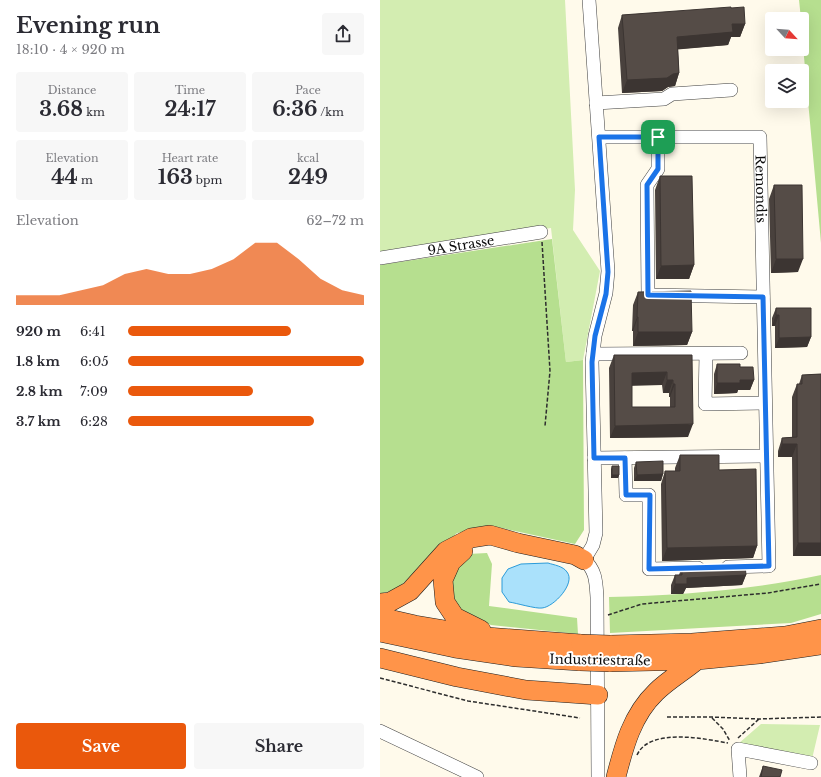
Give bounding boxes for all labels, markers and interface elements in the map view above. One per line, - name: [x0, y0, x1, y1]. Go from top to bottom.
- text: Evening run: [16, 12, 160, 39]
- north arrow: [765, 12, 809, 56]
- map controls: [765, 12, 809, 108]
- button: share: [322, 13, 364, 55]
- text: 18:10 · 4 × 920 m: [16, 41, 125, 58]
- button: layers: [765, 64, 809, 108]
- text: Distance: [48, 83, 96, 97]
- text: Time: [175, 83, 205, 97]
- text: Pace: [295, 83, 321, 97]
- text: 3.68: [39, 97, 83, 121]
- text: 24:17: [164, 97, 216, 121]
- text: 6:36: [272, 97, 318, 121]
- text: km: [83, 105, 105, 119]
- text: /km: [318, 105, 344, 119]
- pin: [641, 120, 675, 154]
- icon: arrive: [647, 126, 669, 148]
- text: Elevation: [45, 151, 99, 165]
- text: Heart rate: [162, 151, 218, 165]
- text: kcal: [297, 151, 319, 165]
- street label: Remondis: [752, 155, 770, 223]
- text: 44: [51, 165, 78, 189]
- text: 163: [158, 165, 193, 189]
- text: 249: [288, 165, 328, 189]
- text: m: [78, 173, 93, 187]
- text: bpm: [193, 173, 222, 187]
- text: Elevation: [16, 212, 79, 229]
- text: 62–72 m: [306, 212, 364, 229]
- street label: 9A Strasse: [426, 231, 496, 259]
- text: 920 m: [16, 323, 61, 340]
- text: 6:41: [80, 323, 105, 340]
- text: 1.8 km: [16, 353, 60, 370]
- text: 6:05: [80, 353, 109, 370]
- text: 2.8 km: [16, 383, 63, 400]
- text: 7:09: [80, 383, 108, 400]
- text: 3.7 km: [16, 413, 61, 430]
- text: 6:28: [80, 413, 108, 430]
- street label: Industriestraße: [549, 651, 651, 669]
- button: Save: [16, 723, 186, 769]
- button: Share: [194, 723, 364, 769]

